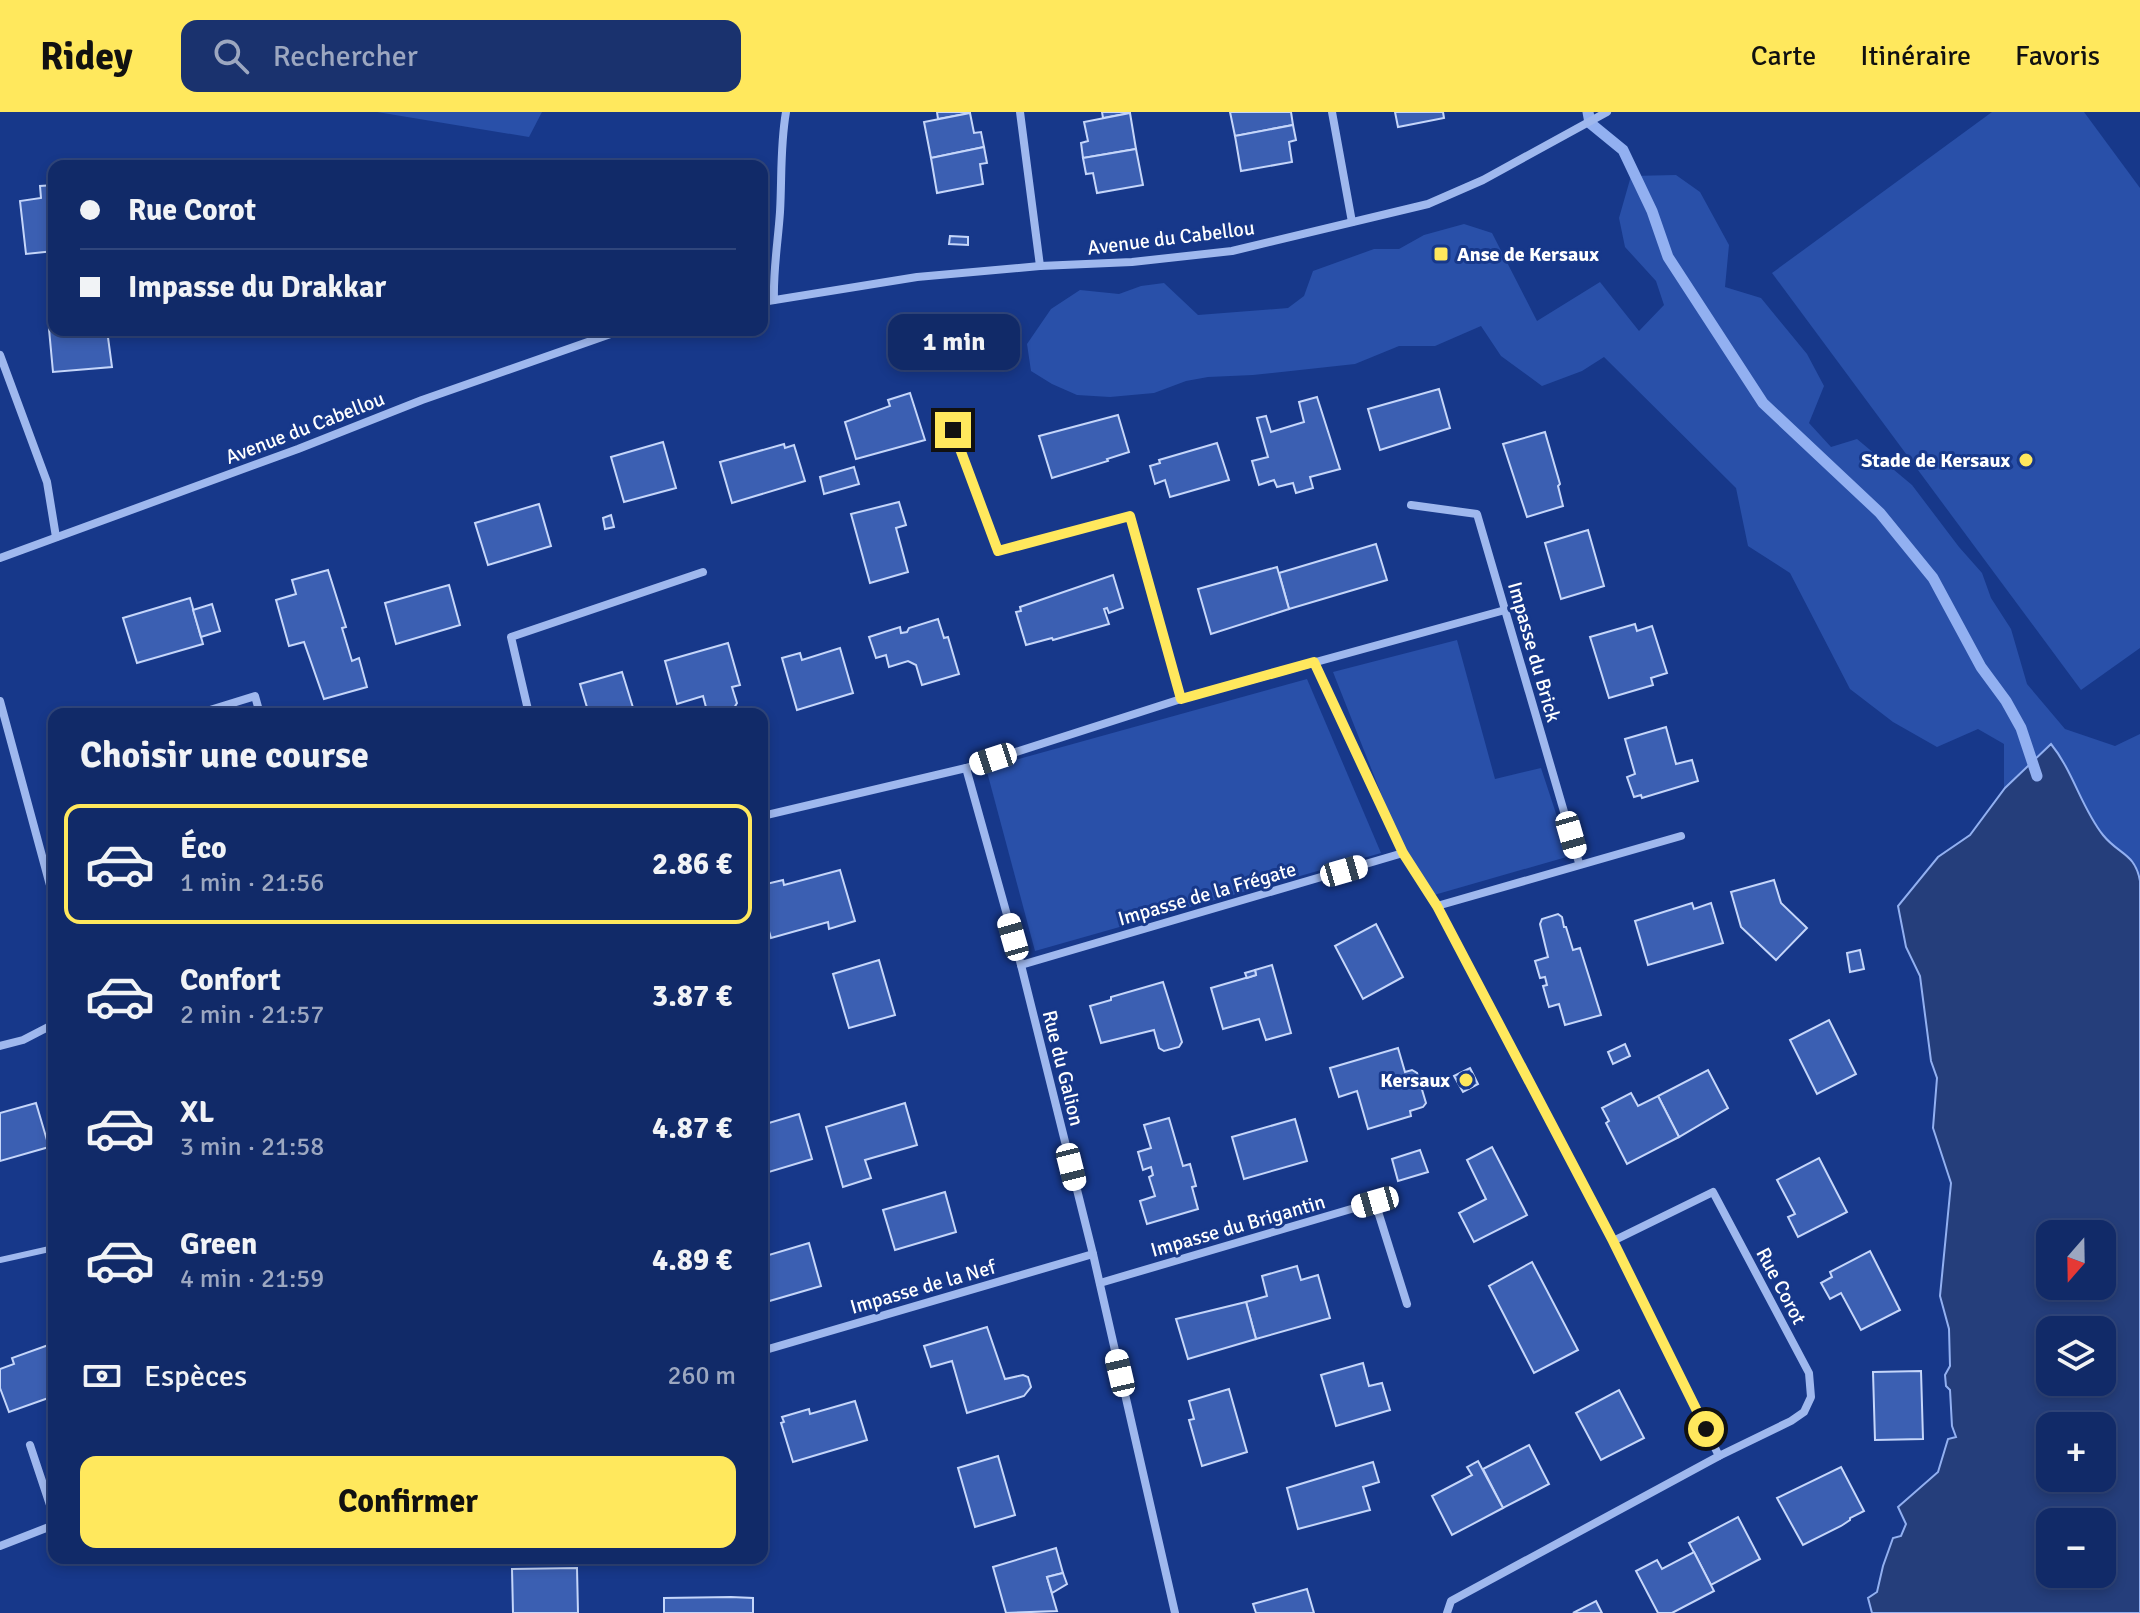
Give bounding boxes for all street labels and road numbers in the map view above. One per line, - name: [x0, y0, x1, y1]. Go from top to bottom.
- street label: Avenue du Cabellou: [1086, 215, 1256, 261]
- street label: Avenue du Cabellou: [222, 386, 388, 470]
- street label: Impasse du Brick: [1502, 579, 1566, 725]
- street label: Impasse de la Frégate: [1115, 857, 1299, 931]
- street label: Rue du Galion: [1037, 1008, 1089, 1128]
- street label: Impasse du Brigantin: [1148, 1189, 1328, 1263]
- street label: Rue Corot: [1750, 1243, 1812, 1329]
- street label: Impasse de la Nef: [847, 1254, 1000, 1320]

